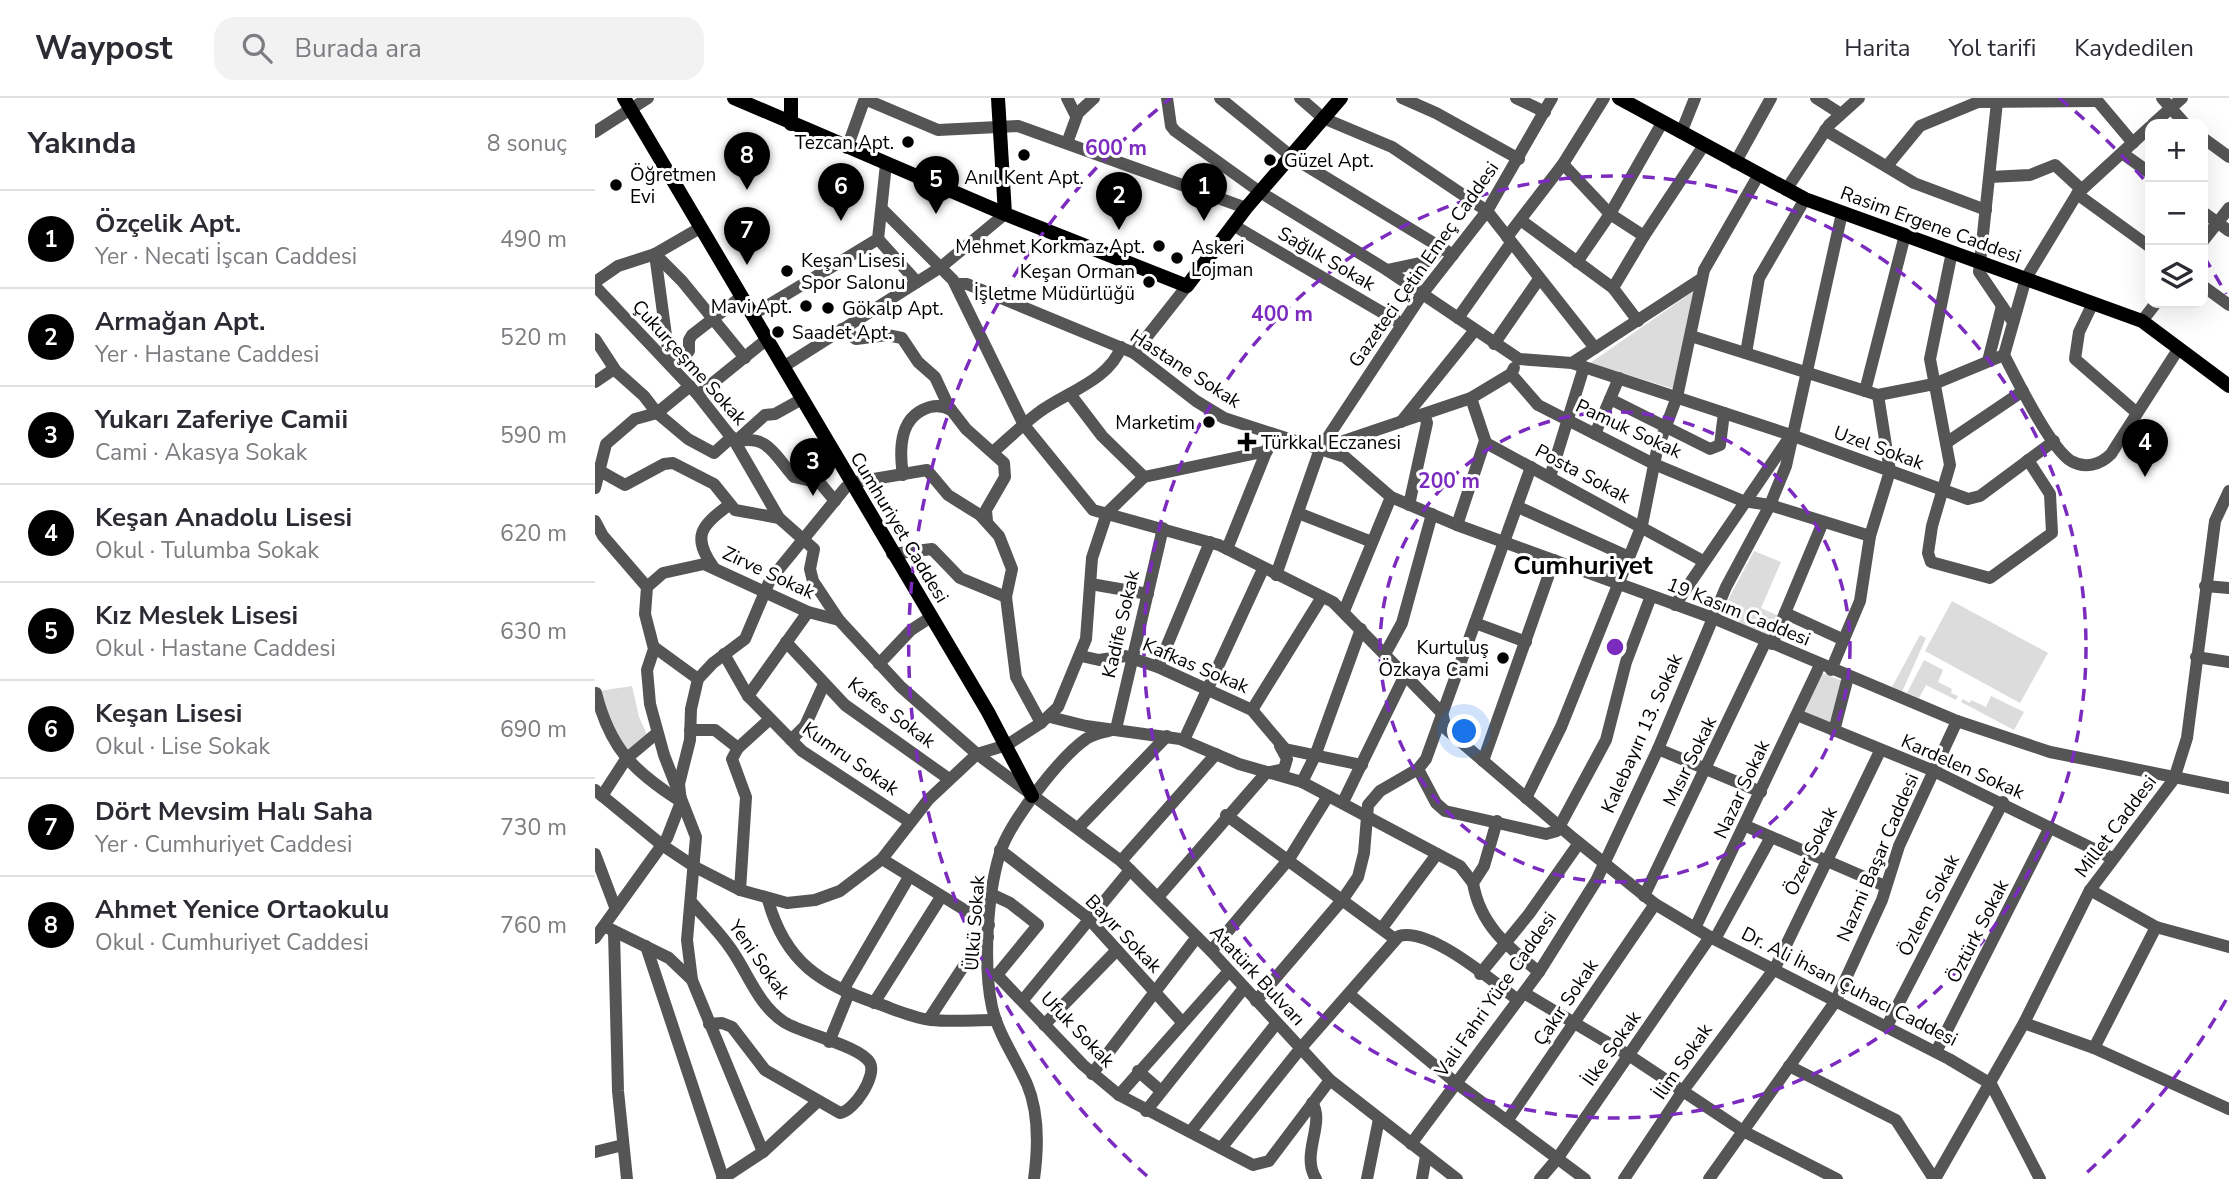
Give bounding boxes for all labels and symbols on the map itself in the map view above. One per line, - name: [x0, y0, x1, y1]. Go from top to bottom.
- place label: Tezcan Apt.: [795, 130, 894, 156]
- pin: 8: [724, 132, 770, 190]
- marker: Tezcan Apt.: [900, 134, 916, 150]
- text: 600 m: [1085, 134, 1147, 162]
- marker: Anıl Kent Apt.: [1016, 147, 1032, 163]
- place label: Güzel Apt.: [1284, 148, 1374, 174]
- marker: Güzel Apt.: [1262, 152, 1278, 168]
- pin: 5: [913, 156, 959, 214]
- street label: Gazeteci Çetin Emeç Caddesi: [1343, 156, 1505, 373]
- place label: Öğretmen Evi: [630, 162, 716, 210]
- pin: 6: [818, 163, 864, 221]
- pin: 1: [1181, 163, 1227, 221]
- place label: Anıl Kent Apt.: [964, 165, 1084, 191]
- pin: 2: [1096, 172, 1142, 230]
- marker: Öğretmen Evi: [608, 177, 624, 193]
- street label: Rasim Ergene Caddesi: [1837, 180, 2025, 270]
- pin: 7: [724, 207, 770, 265]
- street label: Sağlık Sokak: [1273, 220, 1380, 298]
- place label: Mehmet Korkmaz Apt.: [955, 234, 1145, 260]
- place label: Askeri Lojman: [1191, 235, 1253, 283]
- marker: Mehmet Korkmaz Apt.: [1151, 238, 1167, 254]
- place label: Keşan Lisesi Spor Salonu: [801, 248, 905, 296]
- marker: Askeri Lojman: [1169, 250, 1185, 266]
- place label: Keşan Orman İşletme Müdürlüğü: [974, 259, 1135, 307]
- marker: Keşan Lisesi Spor Salonu: [779, 263, 795, 279]
- marker: Keşan Orman İşletme Müdürlüğü: [1141, 274, 1157, 290]
- street label: Çukurçeşme Sokak: [626, 294, 753, 431]
- place label: Mavi Apt.: [711, 294, 792, 320]
- place label: Gökalp Apt.: [842, 296, 944, 322]
- marker: Mavi Apt.: [798, 298, 814, 314]
- marker: Gökalp Apt.: [820, 300, 836, 316]
- text: 400 m: [1251, 300, 1313, 328]
- place label: Saadet Apt.: [792, 320, 893, 346]
- street label: Hastane Sokak: [1125, 323, 1246, 415]
- marker: Saadet Apt.: [770, 324, 786, 340]
- street label: Pamuk Sokak: [1571, 393, 1686, 465]
- place label: Marketim: [1115, 410, 1195, 436]
- marker: Marketim: [1201, 414, 1217, 430]
- pin: 4: [2122, 419, 2168, 477]
- street label: Uzel Sokak: [1830, 420, 1928, 476]
- place label: Türkkal Eczanesi: [1261, 430, 1401, 456]
- marker: Türkkal Eczanesi: [1239, 434, 1255, 450]
- pin: 3: [790, 438, 836, 496]
- street label: Posta Sokak: [1530, 438, 1635, 510]
- street label: Cumhuriyet Caddesi: [844, 447, 955, 608]
- text: 200 m: [1418, 467, 1480, 495]
- street label: Zirve Sokak: [718, 540, 819, 606]
- district label: Cumhuriyet: [1513, 548, 1654, 583]
- street label: Kadife Sokak: [1096, 567, 1146, 681]
- street label: 19 Kasım Caddesi: [1663, 571, 1814, 653]
- street label: Kafkas Sokak: [1139, 632, 1253, 700]
- place label: Kurtuluş Özkaya Cami: [1379, 635, 1489, 683]
- centre of rings: [1603, 635, 1627, 659]
- street label: Kalebayırı 13. Sokak: [1595, 649, 1689, 817]
- marker: Kurtuluş Özkaya Cami: [1495, 650, 1511, 666]
- street label: Kafes Sokak: [842, 671, 941, 755]
- street label: Mısır Sokak: [1657, 712, 1723, 811]
- your location: [1447, 714, 1481, 748]
- street label: Kumru Sokak: [797, 716, 904, 802]
- street label: Kardelen Sokak: [1897, 728, 2029, 806]
- street label: Nazar Sokak: [1708, 736, 1776, 843]
- street label: Nazmi Başar Caddesi: [1831, 769, 1925, 946]
- street label: Millet Caddesi: [2069, 770, 2163, 883]
- street label: Özer Sokak: [1778, 802, 1844, 900]
- street label: Özlem Sokak: [1892, 849, 1966, 961]
- street label: Ülkü Sokak: [959, 874, 991, 972]
- street label: Öztürk Sokak: [1941, 875, 2015, 988]
- street label: Bayır Sokak: [1079, 889, 1168, 979]
- street label: Vali Fahri Yüce Caddesi: [1428, 907, 1563, 1083]
- street label: Yeni Sokak: [722, 914, 796, 1005]
- street label: Atatürk Bulvarı: [1204, 920, 1311, 1032]
- street label: Dr. Ali İhsan Çuhacı Caddesi: [1737, 921, 1962, 1053]
- street label: Çakır Sokak: [1527, 954, 1605, 1051]
- street label: Ufuk Sokak: [1034, 986, 1120, 1074]
- street label: İlke Sokak: [1577, 1006, 1647, 1091]
- street label: İlim Sokak: [1647, 1018, 1719, 1105]

